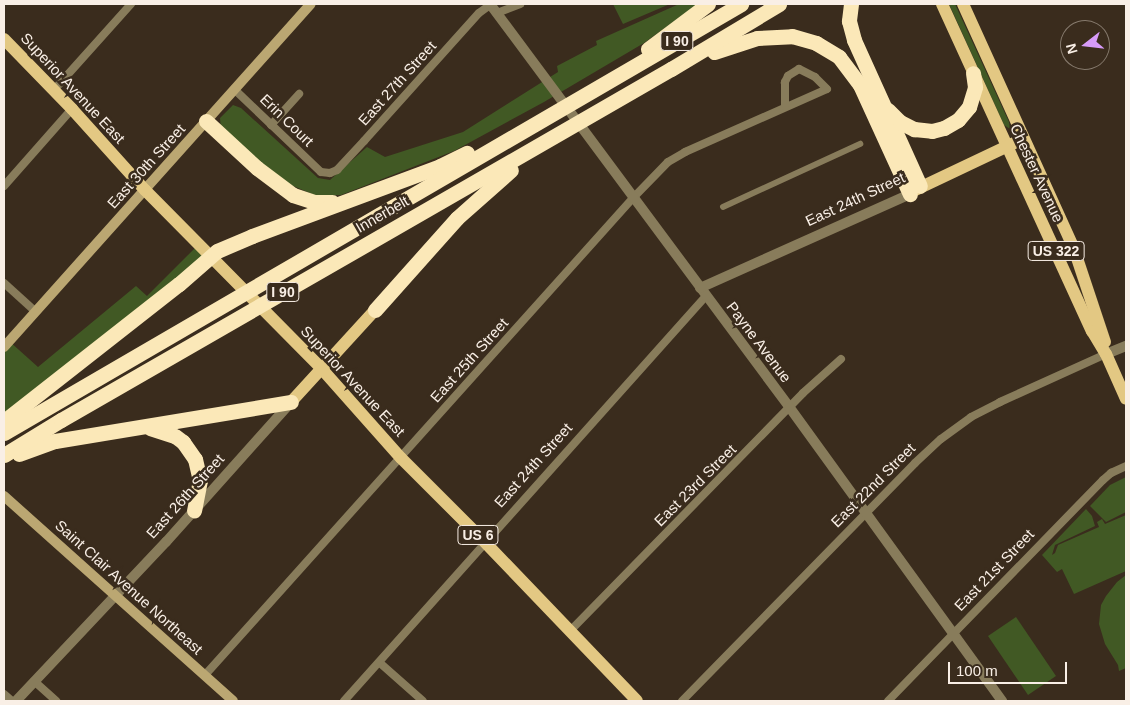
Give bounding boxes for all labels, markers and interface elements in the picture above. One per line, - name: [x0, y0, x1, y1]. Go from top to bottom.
- north arrow: [1060, 20, 1110, 70]
- street label: Superior Avenue East: [17, 29, 129, 147]
- road number: I 90: [660, 29, 694, 52]
- street label: East 27th Street: [354, 37, 440, 129]
- text: N: [1062, 42, 1081, 56]
- street label: Erin Court: [256, 90, 318, 150]
- street label: East 30th Street: [103, 120, 189, 212]
- street label: Chester Avenue: [1006, 121, 1068, 225]
- street label: East 24th Street: [802, 168, 908, 230]
- street label: Innerbelt: [352, 192, 412, 236]
- road number: US 322: [1027, 240, 1085, 262]
- road number: I 90: [266, 280, 300, 304]
- street label: Payne Avenue: [723, 298, 795, 386]
- street label: East 25th Street: [426, 314, 512, 406]
- street label: Superior Avenue East: [297, 322, 409, 440]
- street label: East 24th Street: [490, 419, 576, 511]
- street label: East 22nd Street: [827, 439, 919, 531]
- street label: East 23rd Street: [650, 440, 740, 530]
- street label: East 26th Street: [142, 450, 228, 542]
- street label: Saint Clair Avenue Northeast: [51, 516, 207, 658]
- road number: US 6: [457, 524, 499, 546]
- street label: East 21st Street: [950, 525, 1038, 615]
- scale bar: [950, 652, 1069, 684]
- text: 100 m: [956, 662, 998, 679]

